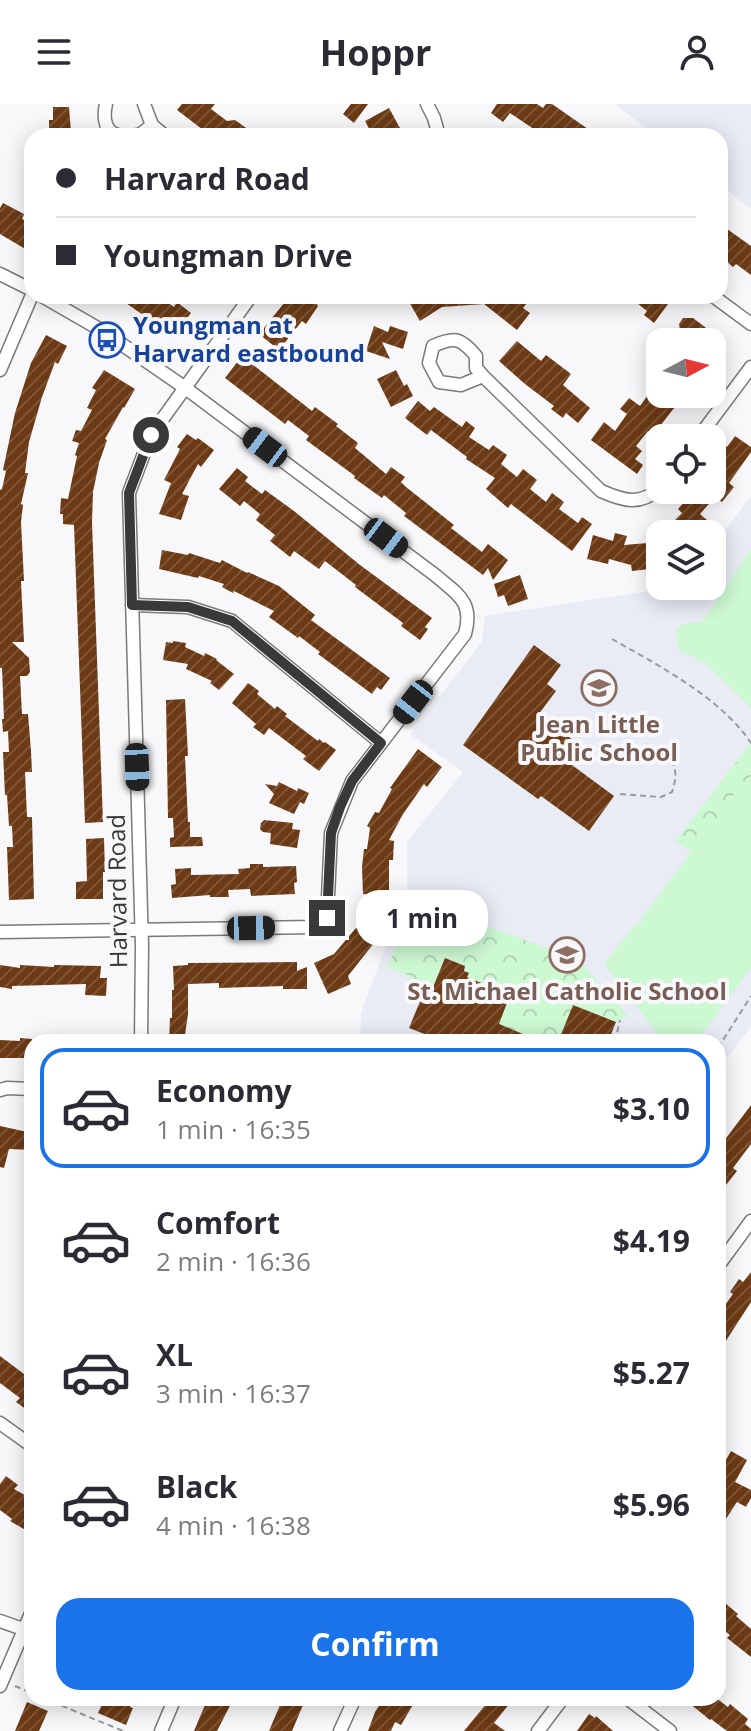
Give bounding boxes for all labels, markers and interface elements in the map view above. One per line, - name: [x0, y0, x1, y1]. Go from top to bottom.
- text: Hoppr: [320, 28, 431, 77]
- icon: menu: [32, 30, 76, 74]
- icon: person: [675, 30, 719, 74]
- text: Harvard Road: [104, 158, 310, 199]
- text: Youngman Drive: [104, 235, 353, 276]
- place label: Youngman at Harvard eastbound: [133, 308, 365, 369]
- bus stop icon: Youngman at Harvard eastbound: [88, 321, 126, 359]
- north arrow: [646, 328, 726, 408]
- map controls: [646, 328, 726, 600]
- route start: [133, 417, 169, 453]
- car: [239, 423, 291, 471]
- button: locate: [646, 424, 726, 504]
- car: [360, 514, 412, 562]
- button: layers: [646, 520, 726, 600]
- school or university icon: Jean Little Public School: [580, 669, 618, 707]
- car: [389, 676, 437, 728]
- place label: Jean Little Public School: [520, 707, 678, 768]
- car: [124, 743, 150, 791]
- street label: Harvard Road: [99, 814, 134, 968]
- callout: 1 min: [355, 890, 487, 946]
- route end: [309, 900, 345, 936]
- text: 1 min: [386, 900, 458, 936]
- car: [227, 916, 275, 940]
- school or university icon: St. Michael Catholic School: [548, 936, 586, 974]
- place label: St. Michael Catholic School: [407, 974, 727, 1007]
- text: Economy: [156, 1070, 292, 1111]
- icon: car: [60, 1072, 132, 1144]
- text: $3.10: [613, 1088, 690, 1129]
- text: 1 min · 16:35: [156, 1111, 311, 1147]
- text: Comfort: [156, 1202, 280, 1243]
- icon: car: [60, 1204, 132, 1276]
- text: $4.19: [613, 1220, 690, 1261]
- text: 2 min · 16:36: [156, 1243, 311, 1279]
- text: XL: [156, 1334, 193, 1375]
- icon: car: [60, 1336, 132, 1408]
- text: $5.27: [613, 1352, 690, 1393]
- text: 3 min · 16:37: [156, 1375, 311, 1411]
- text: Black: [156, 1466, 237, 1507]
- icon: car: [60, 1468, 132, 1540]
- text: $5.96: [613, 1484, 690, 1525]
- text: 4 min · 16:38: [156, 1507, 311, 1543]
- button: Confirm: [56, 1598, 694, 1690]

